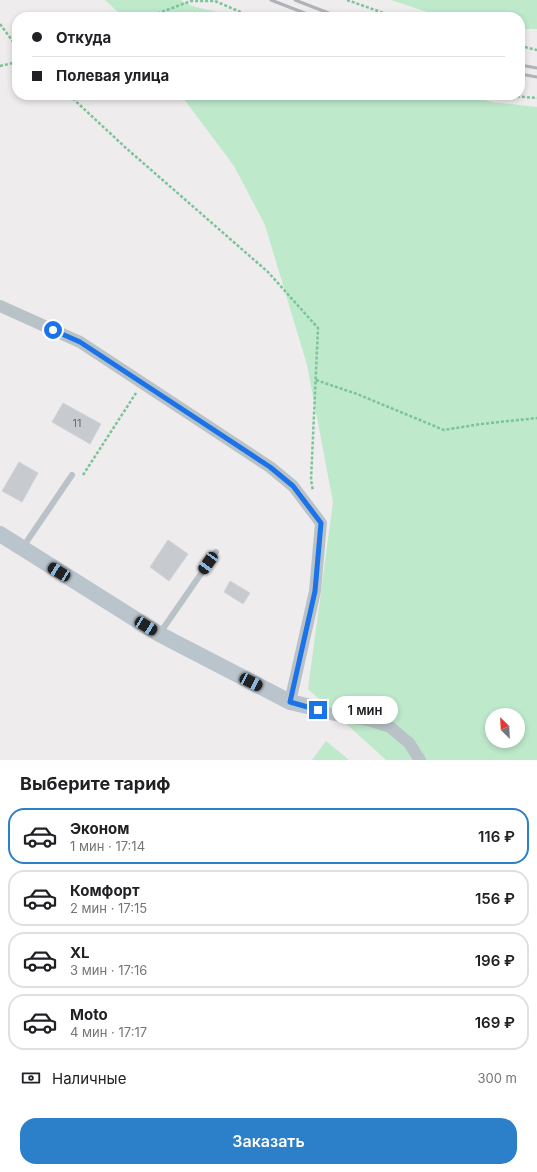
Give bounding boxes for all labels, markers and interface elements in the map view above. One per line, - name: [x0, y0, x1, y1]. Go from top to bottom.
- text: Откуда: [56, 28, 111, 47]
- text: Полевая улица: [56, 66, 169, 85]
- route start: [44, 321, 62, 339]
- house number: 11: [73, 416, 81, 430]
- car: [196, 550, 220, 576]
- car: [46, 561, 72, 583]
- car: [133, 615, 159, 637]
- car: [238, 671, 264, 693]
- callout: 1 мин: [332, 696, 398, 724]
- route end: [309, 701, 327, 719]
- text: 1 мин: [347, 702, 383, 718]
- north arrow: [485, 708, 525, 748]
- map controls: [485, 708, 525, 748]
- text: Выберите тариф: [20, 773, 171, 794]
- icon: car: [22, 818, 58, 854]
- text: Эконом: [70, 819, 129, 838]
- text: 116 ₽: [478, 827, 515, 846]
- text: 1 мин · 17:14: [70, 838, 145, 854]
- icon: car: [22, 880, 58, 916]
- text: Комфорт: [70, 881, 140, 900]
- text: 156 ₽: [475, 889, 515, 908]
- text: 2 мин · 17:15: [70, 900, 147, 916]
- icon: car: [22, 942, 58, 978]
- text: XL: [70, 943, 90, 962]
- text: 196 ₽: [475, 951, 515, 970]
- text: 3 мин · 17:16: [70, 962, 147, 978]
- icon: car: [22, 1004, 58, 1040]
- text: Moto: [70, 1005, 108, 1024]
- text: 169 ₽: [475, 1013, 515, 1032]
- text: 4 мин · 17:17: [70, 1024, 147, 1040]
- icon: cash: [20, 1067, 42, 1089]
- text: Наличные: [52, 1069, 126, 1088]
- text: 300 m: [478, 1070, 517, 1086]
- button: Заказать: [20, 1118, 517, 1164]

